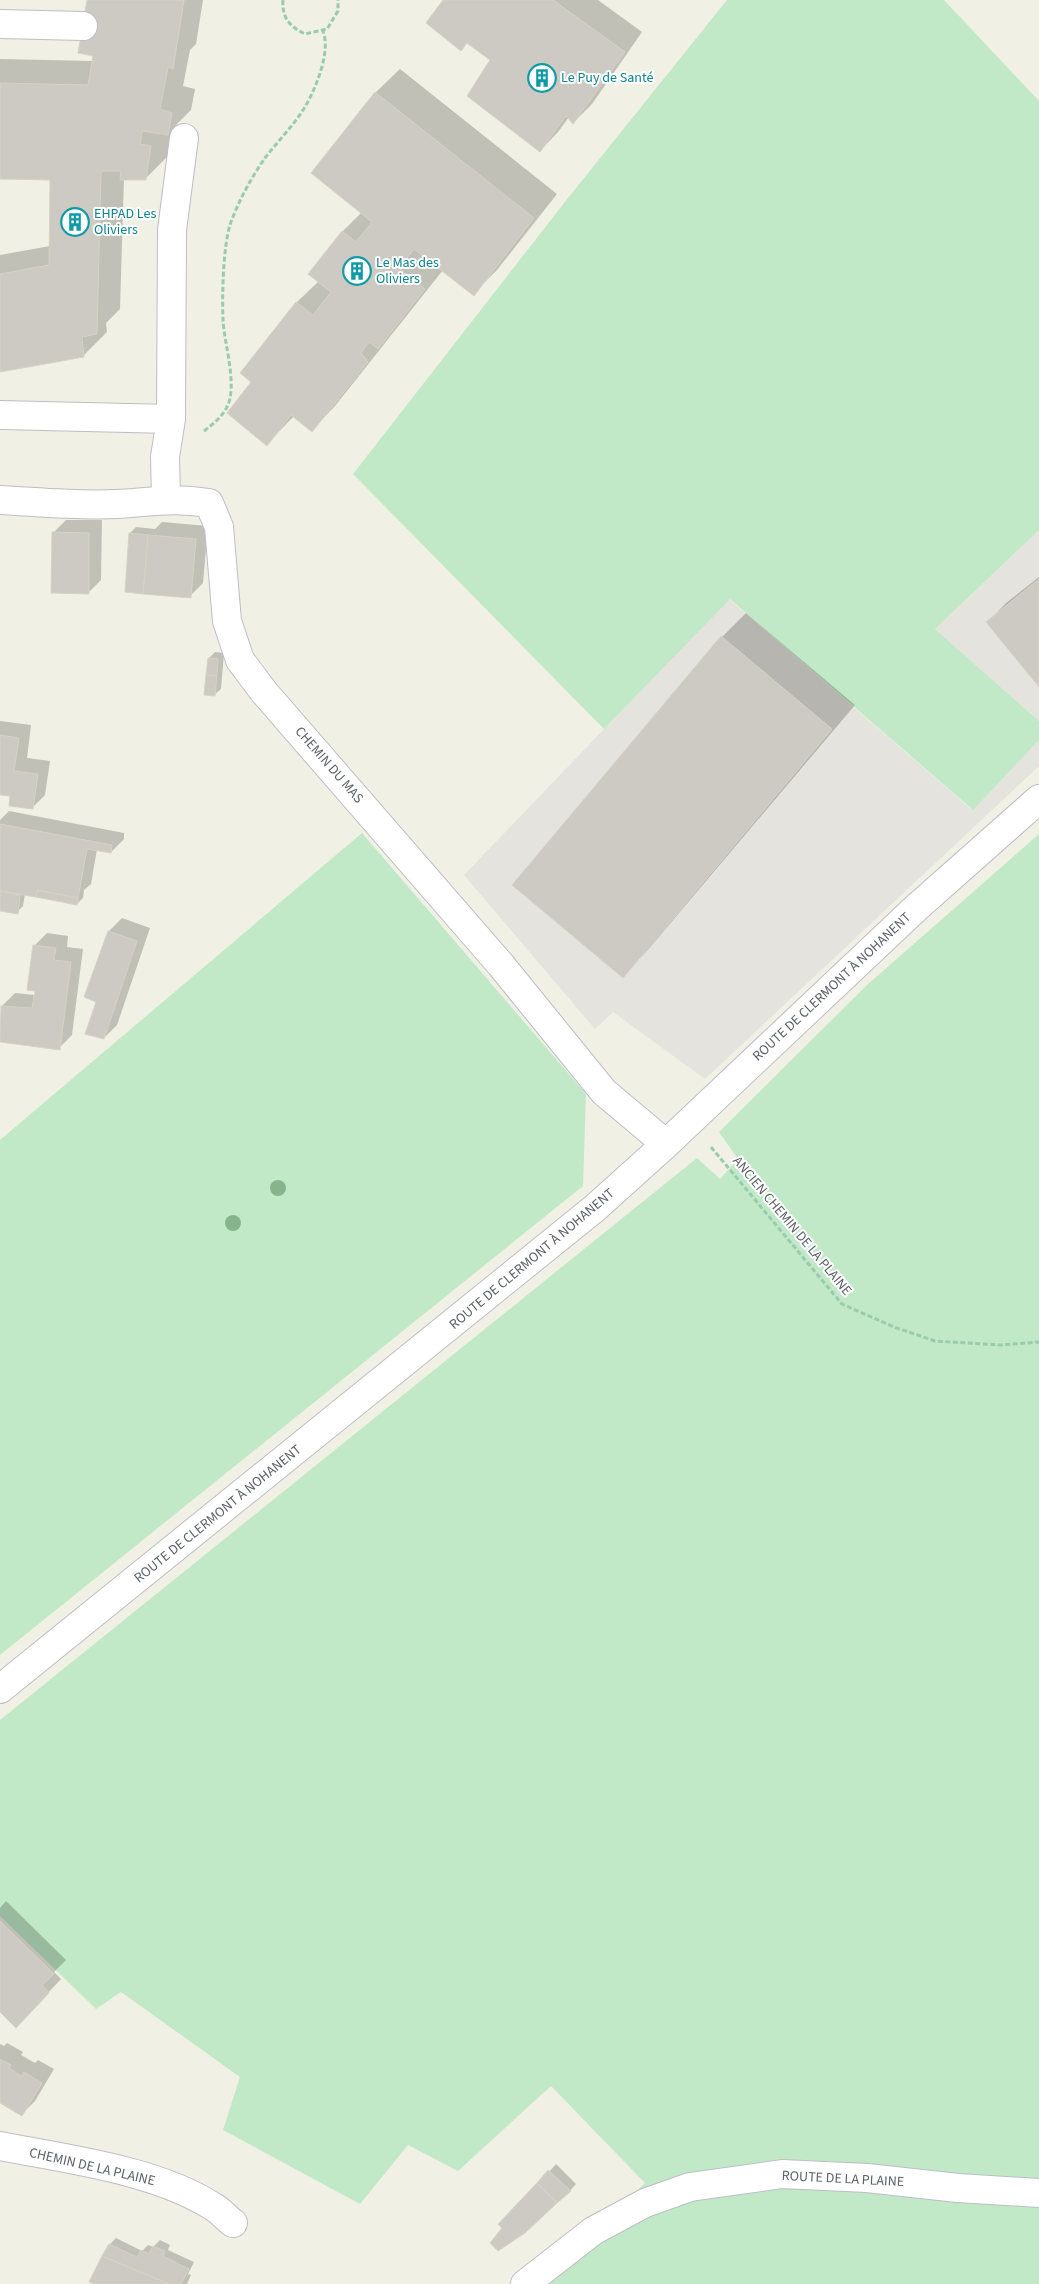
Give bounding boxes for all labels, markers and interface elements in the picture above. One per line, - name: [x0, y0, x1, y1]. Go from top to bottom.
- building icon: Le Puy de Santé: [527, 63, 557, 93]
- place label: Le Puy de Santé: [561, 68, 654, 88]
- place label: EHPAD Les Oliviers: [94, 204, 156, 240]
- building icon: EHPAD Les Oliviers: [60, 207, 90, 237]
- place label: Le Mas des Oliviers: [376, 253, 439, 289]
- building icon: Le Mas des Oliviers: [342, 256, 372, 286]
- street label: CHEMIN DU MAS: [290, 722, 368, 808]
- street label: ROUTE DE CLERMONT À NOHANENT: [748, 908, 916, 1066]
- street label: ANCIEN CHEMIN DE LA PLAINE: [728, 1152, 856, 1300]
- street label: ROUTE DE CLERMONT À NOHANENT: [445, 1183, 619, 1334]
- street label: ROUTE DE CLERMONT À NOHANENT: [130, 1440, 306, 1588]
- street label: CHEMIN DE LA PLAINE: [27, 2143, 157, 2191]
- street label: ROUTE DE LA PLAINE: [781, 2166, 905, 2192]

